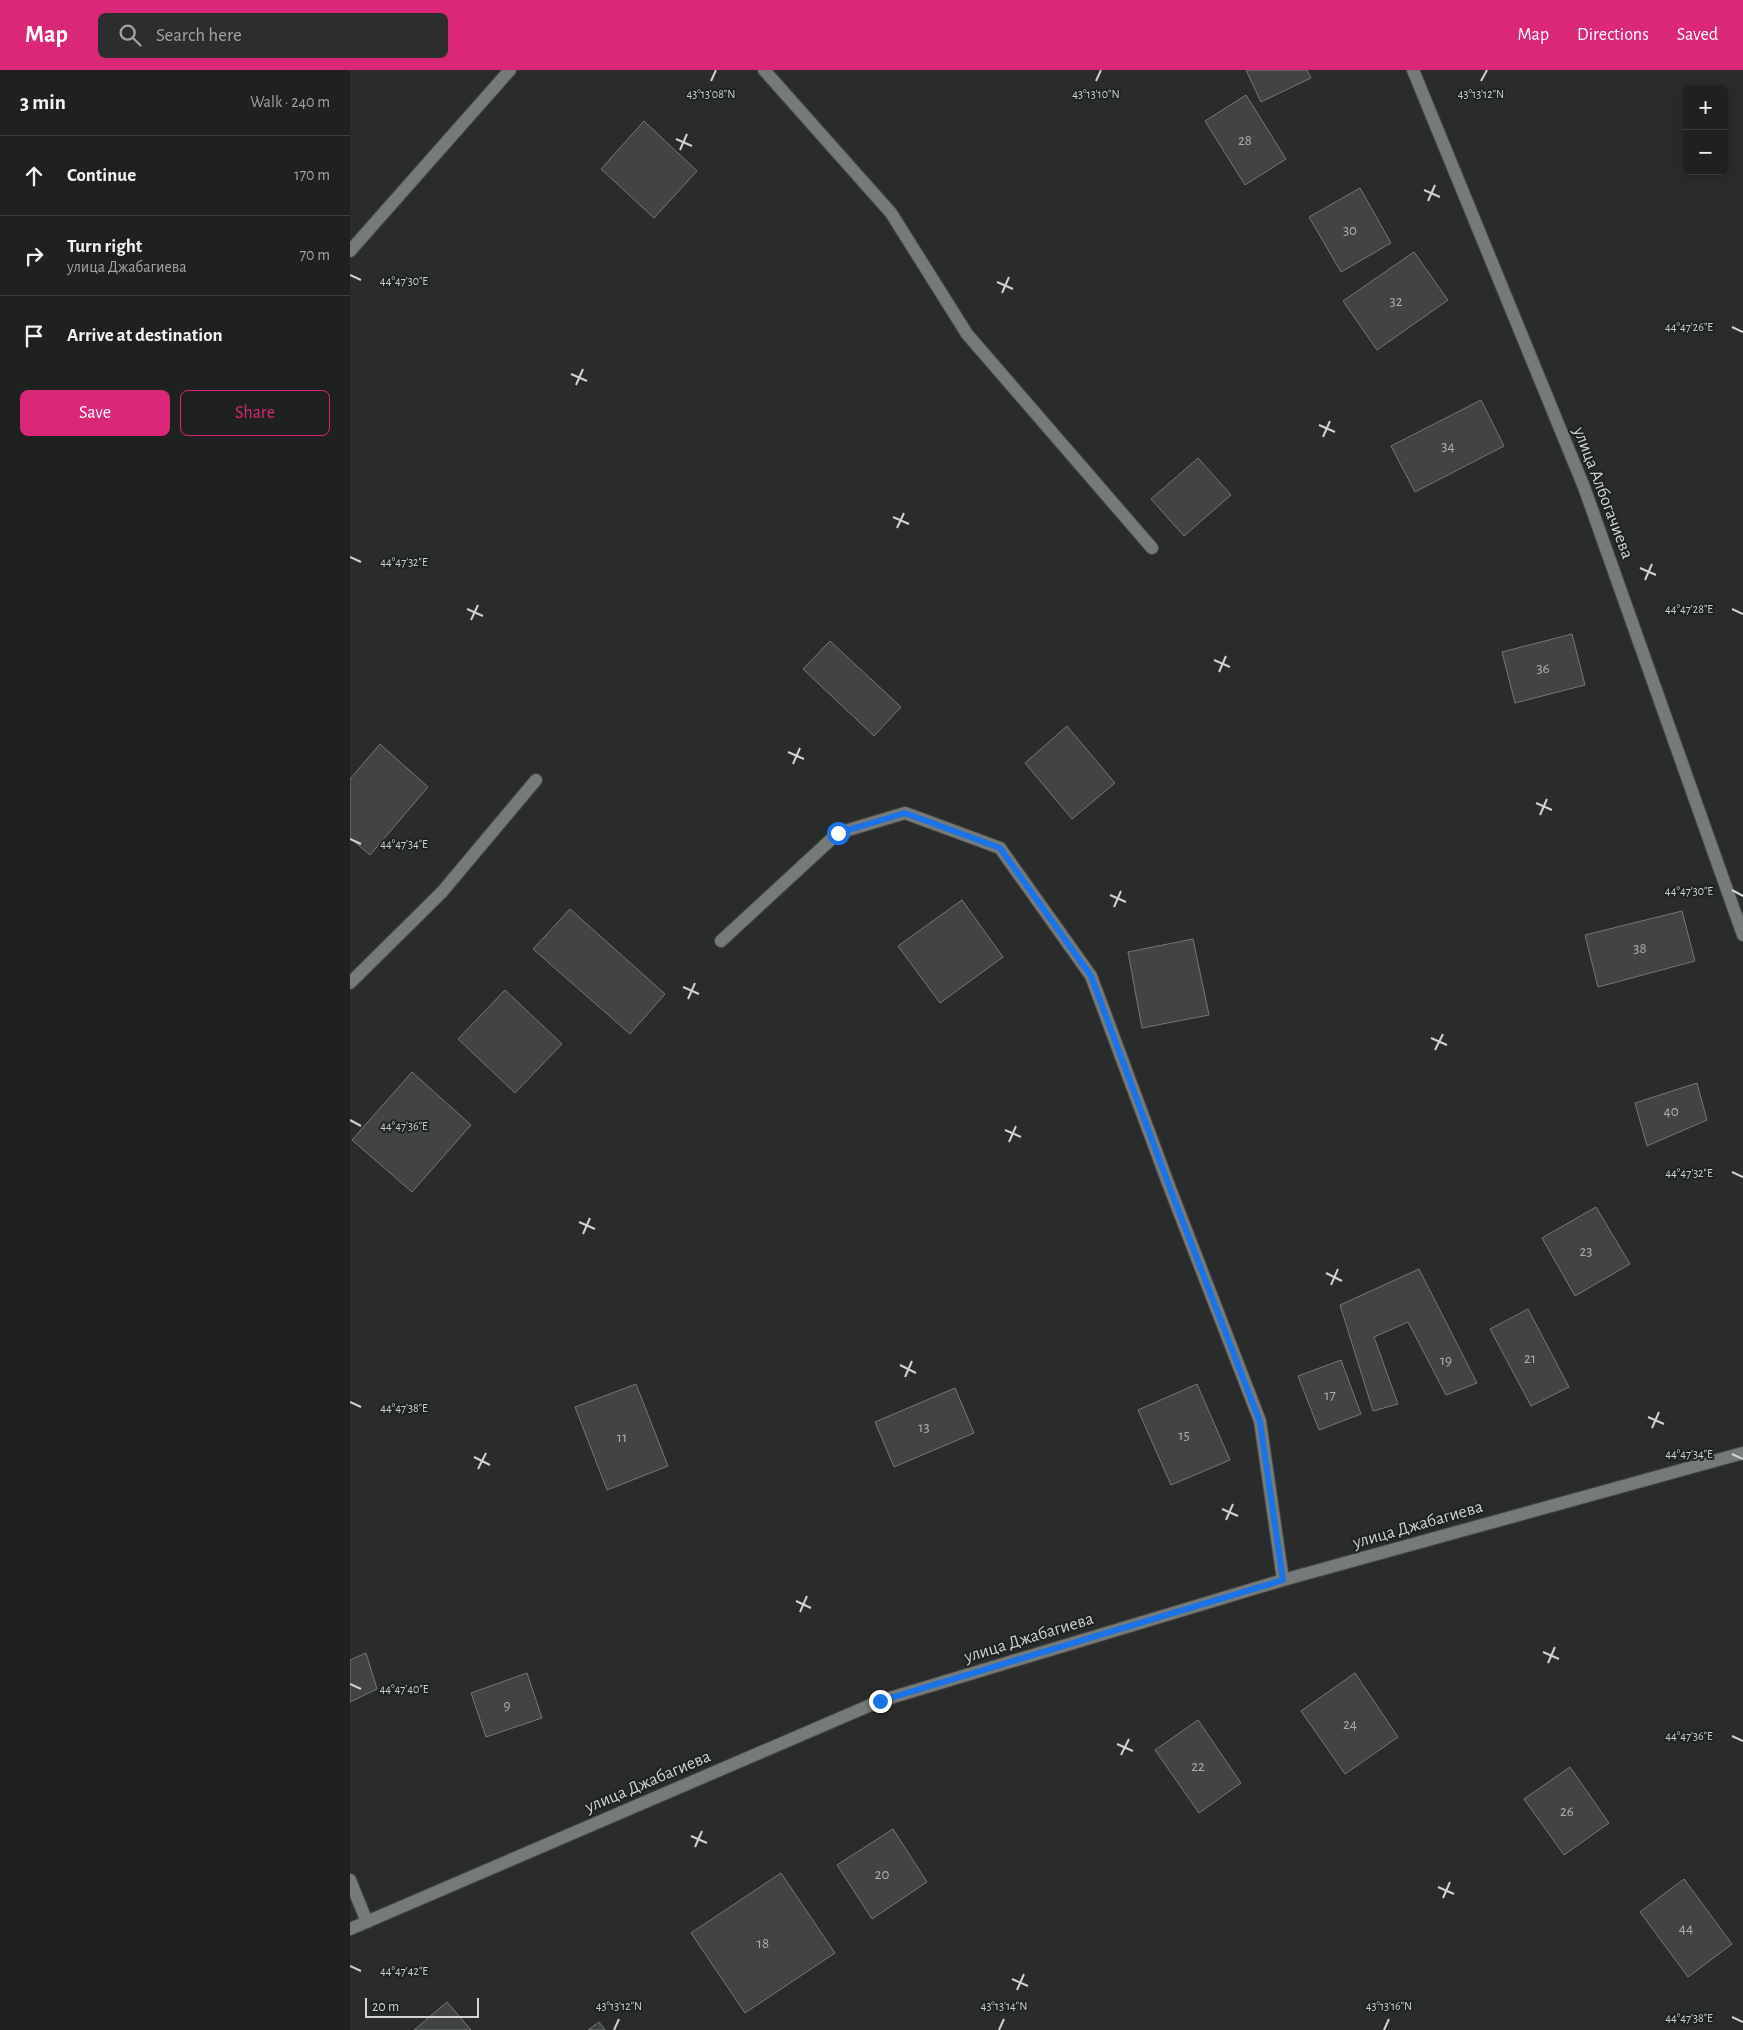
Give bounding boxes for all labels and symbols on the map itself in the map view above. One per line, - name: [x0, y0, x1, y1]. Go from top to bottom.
- text: 43°13'08"N: [687, 88, 735, 100]
- text: 43°13'10"N: [1072, 88, 1120, 100]
- text: 43°13'12"N: [1458, 88, 1504, 100]
- house number: 28: [1238, 133, 1252, 148]
- house number: 30: [1343, 223, 1357, 238]
- text: 44°47'30"E: [380, 275, 428, 287]
- house number: 32: [1389, 294, 1403, 309]
- text: 44°47'26"E: [1665, 321, 1713, 333]
- street label: улица Албогачиева: [1569, 423, 1637, 561]
- house number: 34: [1441, 439, 1455, 454]
- text: 44°47'32"E: [380, 556, 428, 568]
- text: 44°47'28"E: [1665, 603, 1713, 615]
- house number: 36: [1536, 661, 1550, 676]
- route start: [827, 822, 850, 845]
- text: 44°47'34"E: [380, 838, 428, 850]
- text: 44°47'30"E: [1665, 885, 1713, 897]
- house number: 38: [1633, 941, 1647, 956]
- house number: 40: [1663, 1104, 1679, 1119]
- text: 44°47'36"E: [380, 1120, 428, 1132]
- text: 44°47'32"E: [1665, 1167, 1713, 1179]
- house number: 23: [1579, 1244, 1593, 1259]
- house number: 21: [1524, 1351, 1536, 1366]
- house number: 19: [1440, 1353, 1452, 1368]
- house number: 17: [1324, 1388, 1336, 1403]
- text: 44°47'38"E: [380, 1402, 428, 1414]
- house number: 13: [918, 1420, 930, 1435]
- house number: 15: [1178, 1428, 1190, 1443]
- house number: 11: [617, 1430, 627, 1445]
- text: 44°47'34"E: [1665, 1448, 1713, 1460]
- street label: улица Джабагиева: [1350, 1497, 1485, 1552]
- street label: улица Джабагиева: [961, 1609, 1096, 1667]
- text: 44°47'40"E: [379, 1683, 429, 1695]
- route end: [869, 1690, 892, 1713]
- house number: 9: [503, 1698, 511, 1713]
- house number: 24: [1343, 1717, 1357, 1732]
- text: 44°47'36"E: [1665, 1730, 1713, 1742]
- street label: улица Джабагиева: [581, 1747, 713, 1817]
- house number: 22: [1191, 1759, 1205, 1774]
- house number: 26: [1560, 1804, 1574, 1819]
- house number: 20: [875, 1867, 889, 1882]
- house number: 44: [1679, 1921, 1693, 1936]
- house number: 18: [757, 1936, 769, 1951]
- text: 44°47'42"E: [380, 1965, 428, 1977]
- scale bar: [365, 1995, 479, 2018]
- text: 43°13'12"N: [596, 2000, 642, 2012]
- text: 43°13'14"N: [981, 2000, 1027, 2012]
- text: 43°13'16"N: [1366, 2000, 1412, 2012]
- text: 44°47'38"E: [1665, 2012, 1713, 2024]

